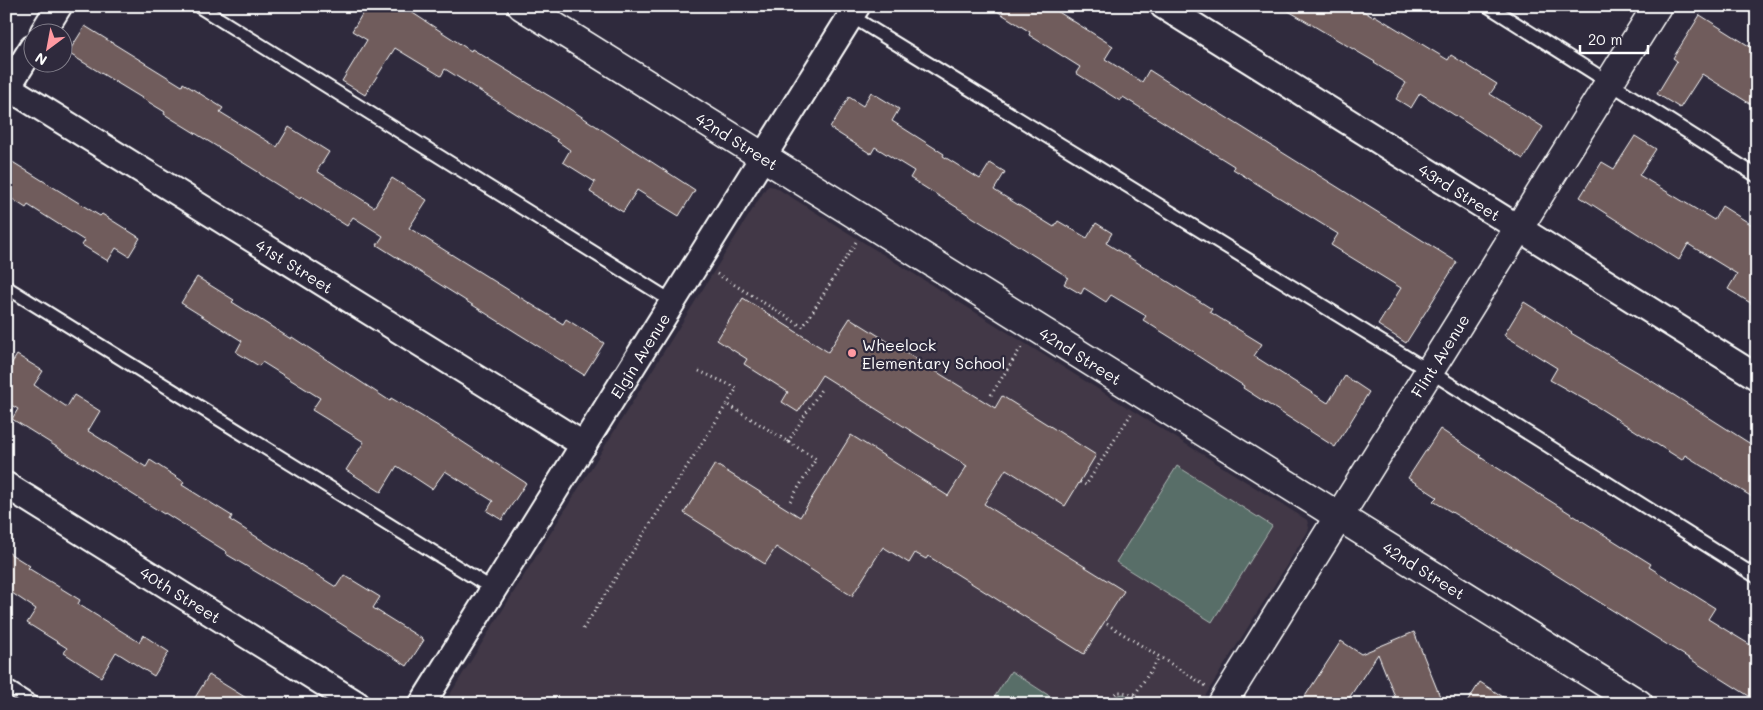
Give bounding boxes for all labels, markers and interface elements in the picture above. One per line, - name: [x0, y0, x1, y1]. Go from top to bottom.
- north arrow: [22, 22, 72, 72]
- scale bar: [1580, 22, 1648, 54]
- text: 20 m: [1588, 29, 1622, 49]
- text: N: [31, 49, 50, 70]
- street label: 42nd Street: [692, 107, 783, 174]
- street label: 43rd Street: [1415, 158, 1505, 225]
- street label: 41st Street: [252, 233, 338, 297]
- street label: Elgin Avenue: [605, 309, 674, 402]
- street label: Flint Avenue: [1406, 310, 1473, 401]
- street label: 42nd Street: [1036, 322, 1126, 389]
- place label: Wheelock Elementary School: [862, 334, 1006, 373]
- marker: Wheelock Elementary School: [846, 347, 858, 359]
- street label: 42nd Street: [1379, 536, 1470, 604]
- street label: 40th Street: [136, 561, 225, 627]

